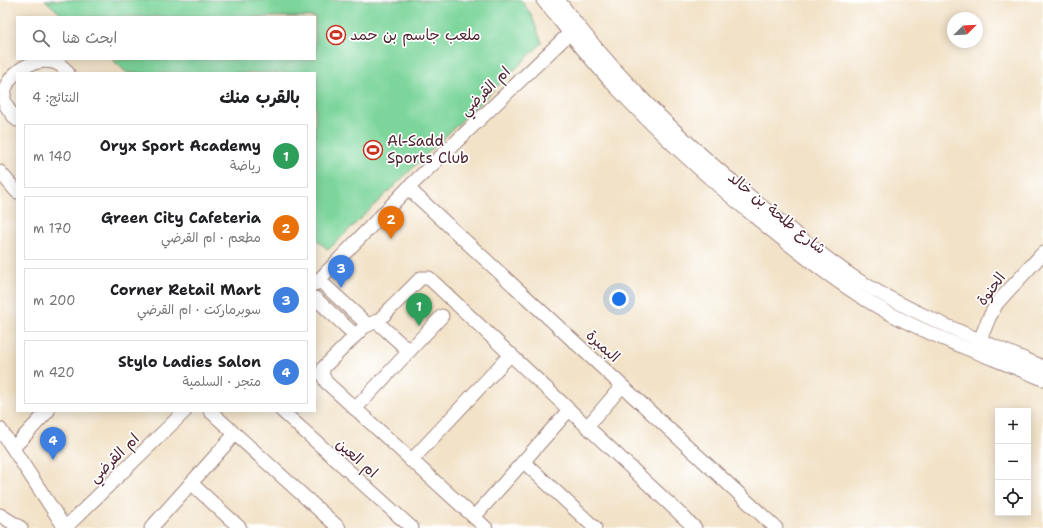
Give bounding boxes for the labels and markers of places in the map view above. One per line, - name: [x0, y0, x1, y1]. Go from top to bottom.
- sports icon: ملعب جاسم بن حمد: [325, 24, 347, 46]
- place label: ملعب جاسم بن حمد: [350, 25, 481, 47]
- place label: Al-Sadd Sports Club: [387, 131, 469, 168]
- sports icon: Al-Sadd Sports Club: [362, 139, 384, 161]
- pin: 2: [378, 206, 404, 239]
- pin: 3: [328, 255, 354, 288]
- pin: 1: [406, 293, 432, 326]
- pin: 4: [40, 427, 66, 460]

